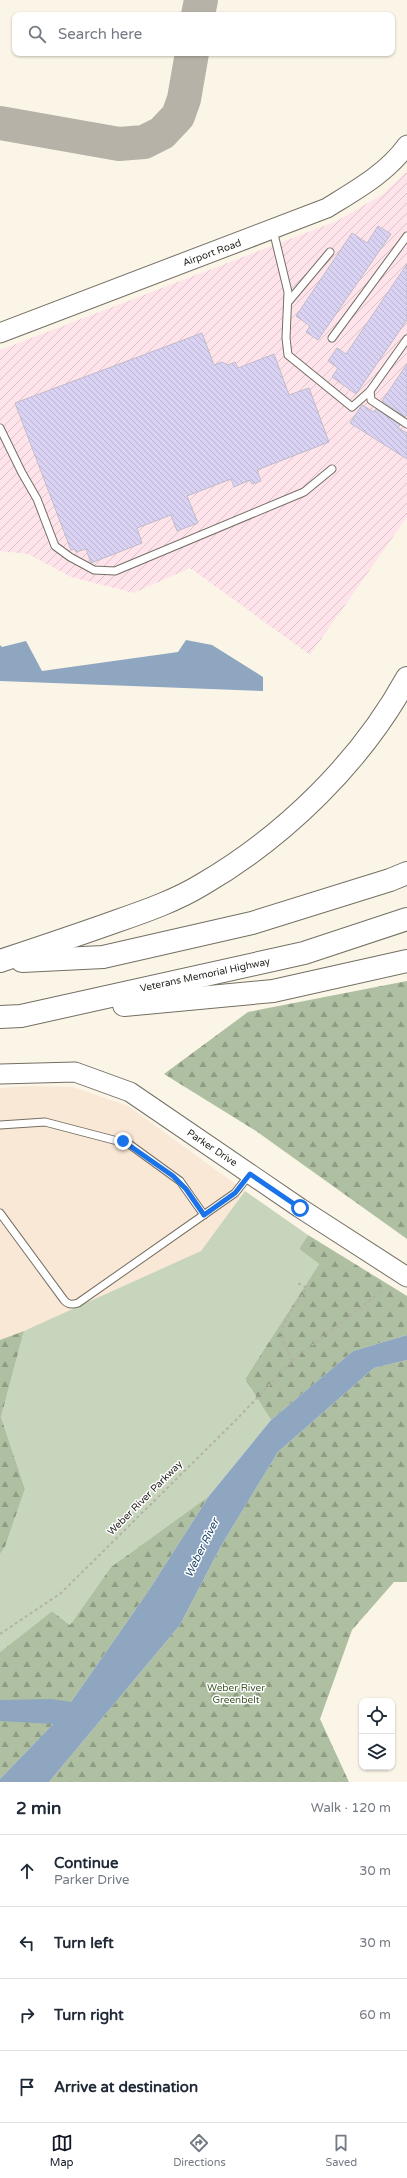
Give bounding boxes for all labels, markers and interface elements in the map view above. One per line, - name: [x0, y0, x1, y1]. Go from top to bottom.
- search box: [12, 12, 395, 56]
- icon: search: [26, 23, 48, 45]
- text: Search here: [58, 25, 142, 43]
- street label: Airport Road: [181, 237, 243, 269]
- street label: Veterans Memorial Highway: [139, 955, 272, 995]
- street label: Parker Drive: [185, 1127, 240, 1169]
- route end: [114, 1132, 132, 1150]
- route start: [291, 1199, 309, 1217]
- street label: Weber River Parkway: [105, 1458, 185, 1538]
- water label: Weber River: [182, 1515, 223, 1580]
- park label: Weber River Greenbelt: [207, 1682, 265, 1706]
- map controls: [359, 1698, 395, 1770]
- button: locate: [359, 1698, 395, 1734]
- button: layers: [359, 1734, 395, 1770]
- text: 2 min: [16, 1798, 61, 1819]
- text: Walk · 120 m: [311, 1800, 391, 1816]
- text: Continue: [54, 1854, 118, 1872]
- icon: ahead: [16, 1860, 38, 1882]
- text: 30 m: [359, 1863, 391, 1879]
- text: Parker Drive: [54, 1872, 129, 1888]
- icon: left: [16, 1932, 38, 1954]
- text: Turn left: [54, 1934, 114, 1952]
- text: 30 m: [359, 1935, 391, 1951]
- icon: right: [16, 2004, 38, 2026]
- text: Turn right: [54, 2006, 124, 2024]
- text: 60 m: [359, 2007, 391, 2023]
- icon: arrive: [16, 2076, 38, 2098]
- text: Arrive at destination: [54, 2078, 198, 2096]
- tab: Map: [50, 2132, 74, 2169]
- tab: Directions: [173, 2132, 226, 2169]
- tab: Saved: [325, 2132, 357, 2169]

